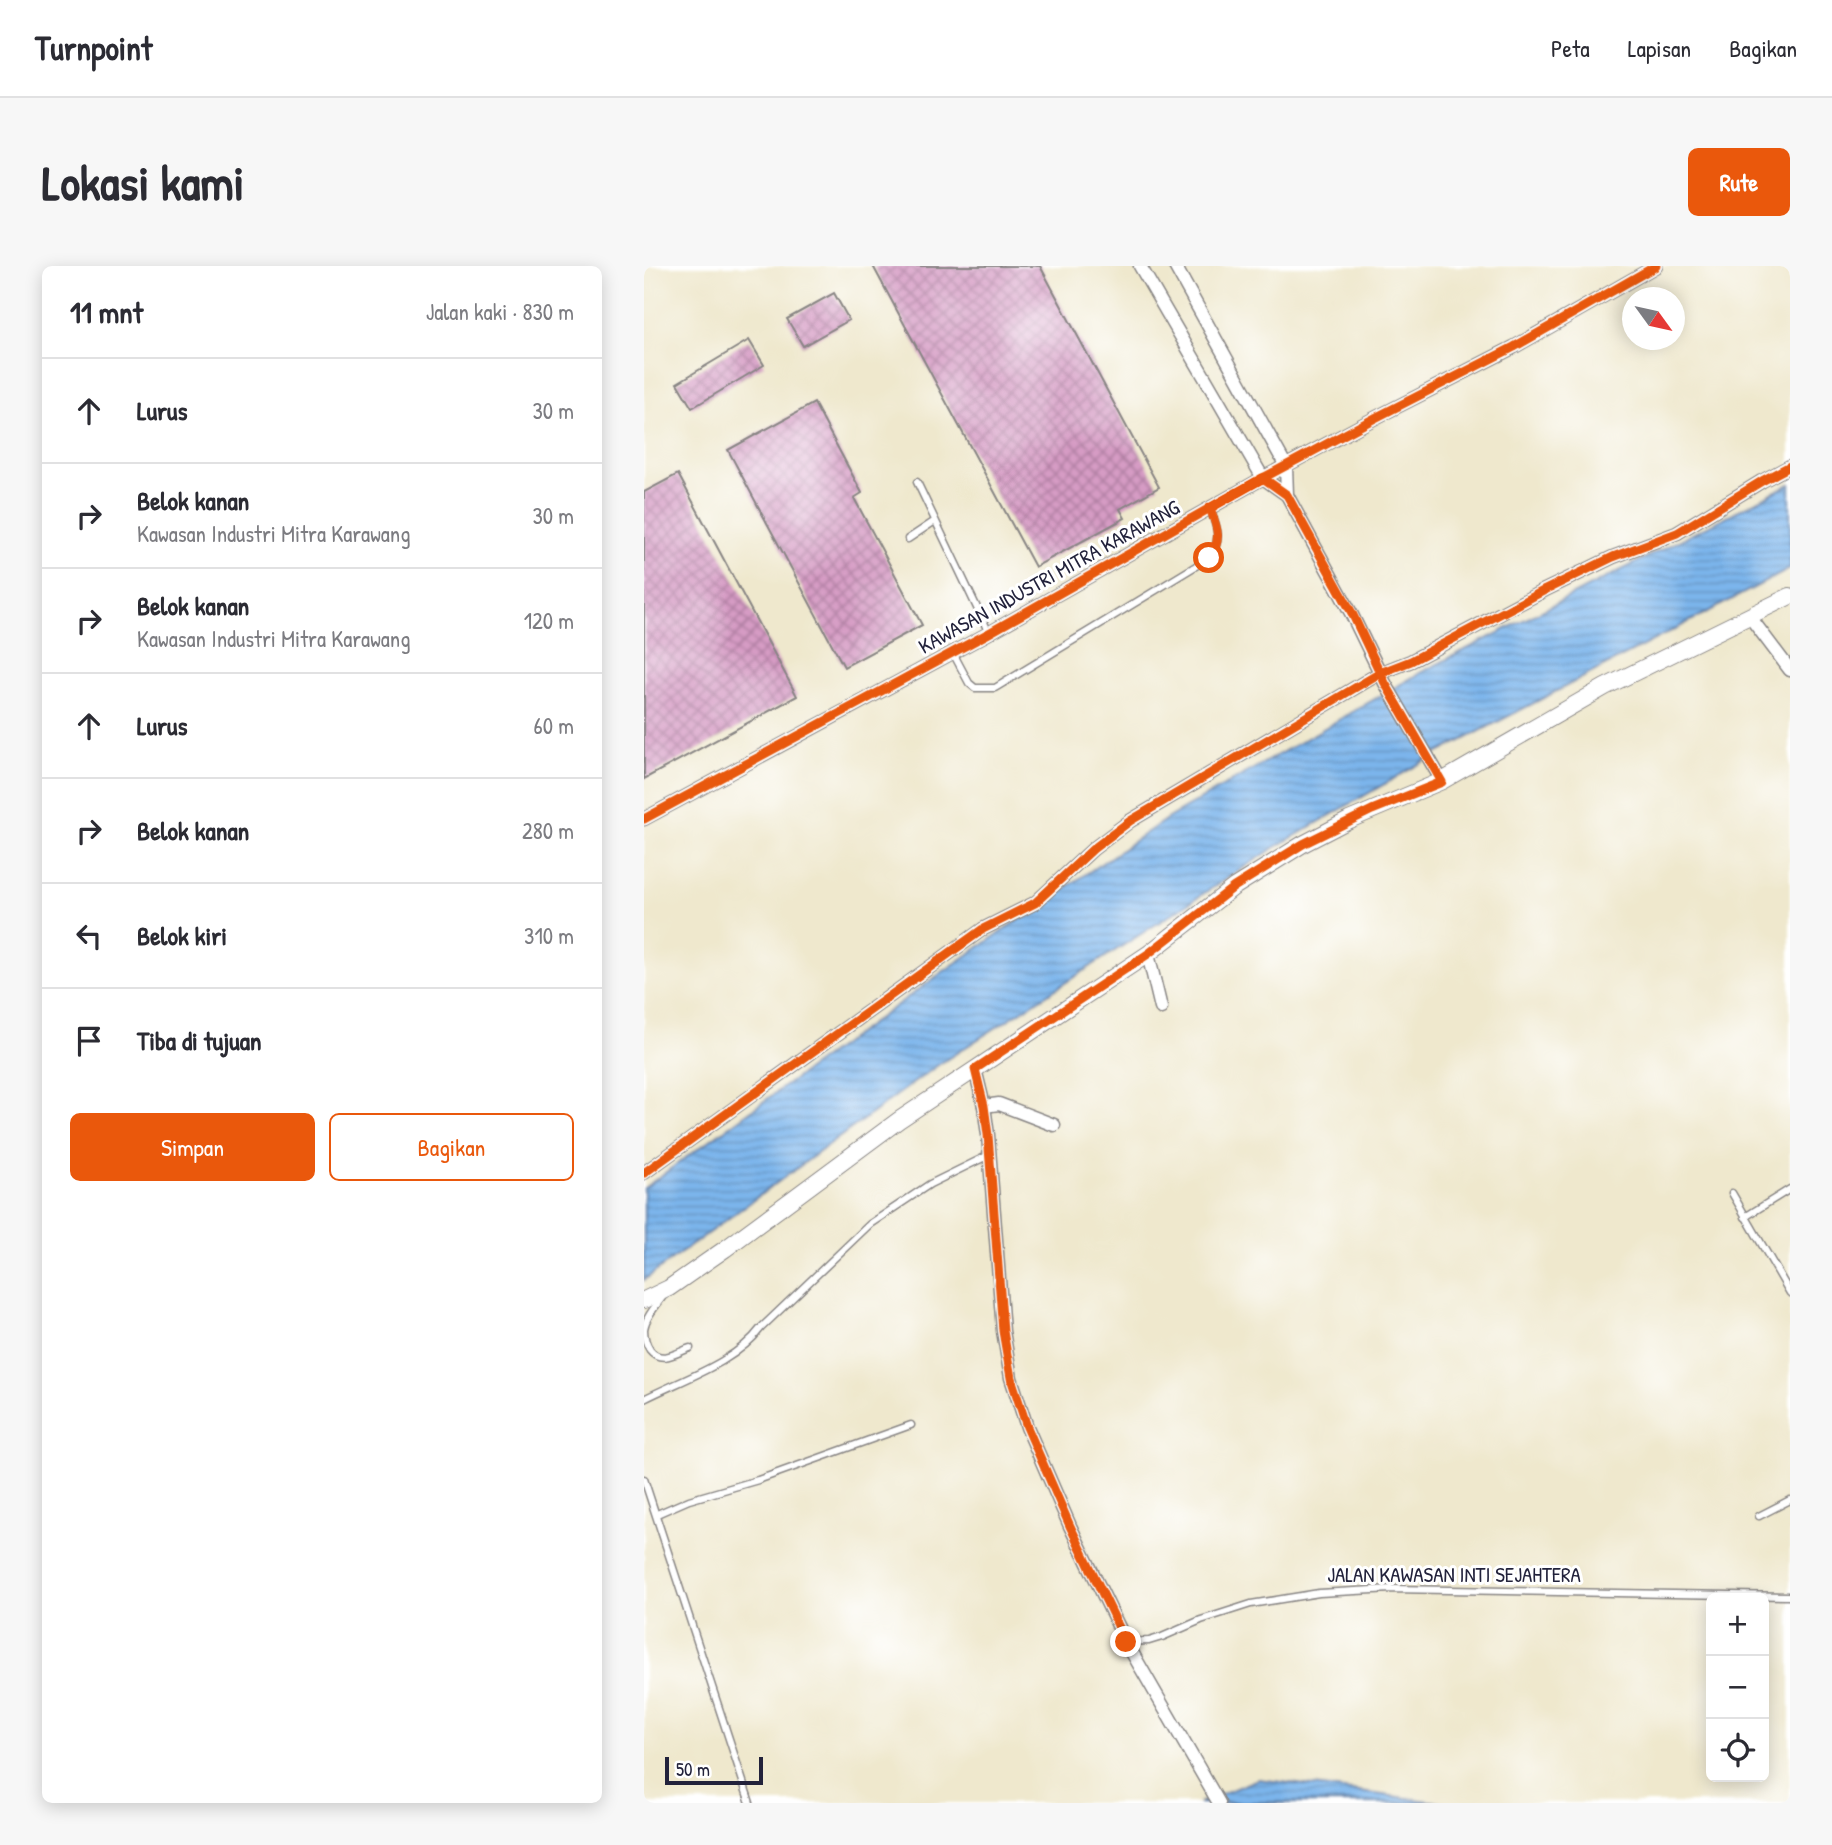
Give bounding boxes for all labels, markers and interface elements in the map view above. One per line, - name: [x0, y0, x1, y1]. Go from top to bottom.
- text: Turnpoint: [35, 26, 152, 70]
- text: Peta: [1551, 32, 1590, 64]
- text: Lapisan: [1628, 32, 1691, 64]
- text: Bagikan: [1729, 32, 1797, 64]
- button: Rute: [1688, 148, 1790, 216]
- text: Lokasi kami: [42, 149, 244, 215]
- north arrow: [1622, 287, 1685, 350]
- text: 11 mnt: [70, 292, 143, 332]
- text: Jalan kaki · 830 m: [426, 296, 574, 327]
- icon: ahead: [70, 392, 108, 430]
- text: Lurus: [137, 393, 188, 428]
- text: 30 m: [532, 395, 574, 426]
- text: Belok kanan: [137, 483, 249, 518]
- street label: KAWASAN INDUSTRI MITRA KARAWANG: [913, 493, 1184, 661]
- icon: right: [70, 497, 108, 535]
- text: 30 m: [532, 500, 574, 531]
- text: Kawasan Industri Mitra Karawang: [137, 518, 410, 549]
- route start: [1193, 542, 1224, 573]
- text: Belok kanan: [137, 588, 249, 623]
- icon: right: [70, 602, 108, 640]
- text: 120 m: [524, 605, 574, 636]
- text: Kawasan Industri Mitra Karawang: [137, 623, 410, 654]
- icon: ahead: [70, 707, 108, 745]
- text: Lurus: [137, 708, 188, 743]
- text: 60 m: [534, 710, 574, 741]
- icon: right: [70, 812, 108, 850]
- text: Belok kanan: [137, 813, 249, 848]
- text: 280 m: [522, 815, 574, 846]
- icon: left: [70, 917, 108, 955]
- text: Belok kiri: [137, 918, 227, 953]
- text: 310 m: [524, 920, 574, 951]
- icon: arrive: [70, 1022, 108, 1060]
- text: Tiba di tujuan: [137, 1023, 262, 1058]
- button: Simpan: [70, 1113, 315, 1181]
- button: Bagikan: [329, 1113, 574, 1181]
- street label: JALAN KAWASAN INTI SEJAHTERA: [1327, 1560, 1581, 1589]
- map controls: [1706, 1593, 1769, 1782]
- button: +: [1706, 1593, 1769, 1656]
- route end: [1110, 1626, 1141, 1657]
- button: −: [1706, 1656, 1769, 1719]
- button: locate: [1706, 1719, 1769, 1782]
- scale bar: [665, 1754, 763, 1786]
- text: 50 m: [676, 1756, 710, 1782]

